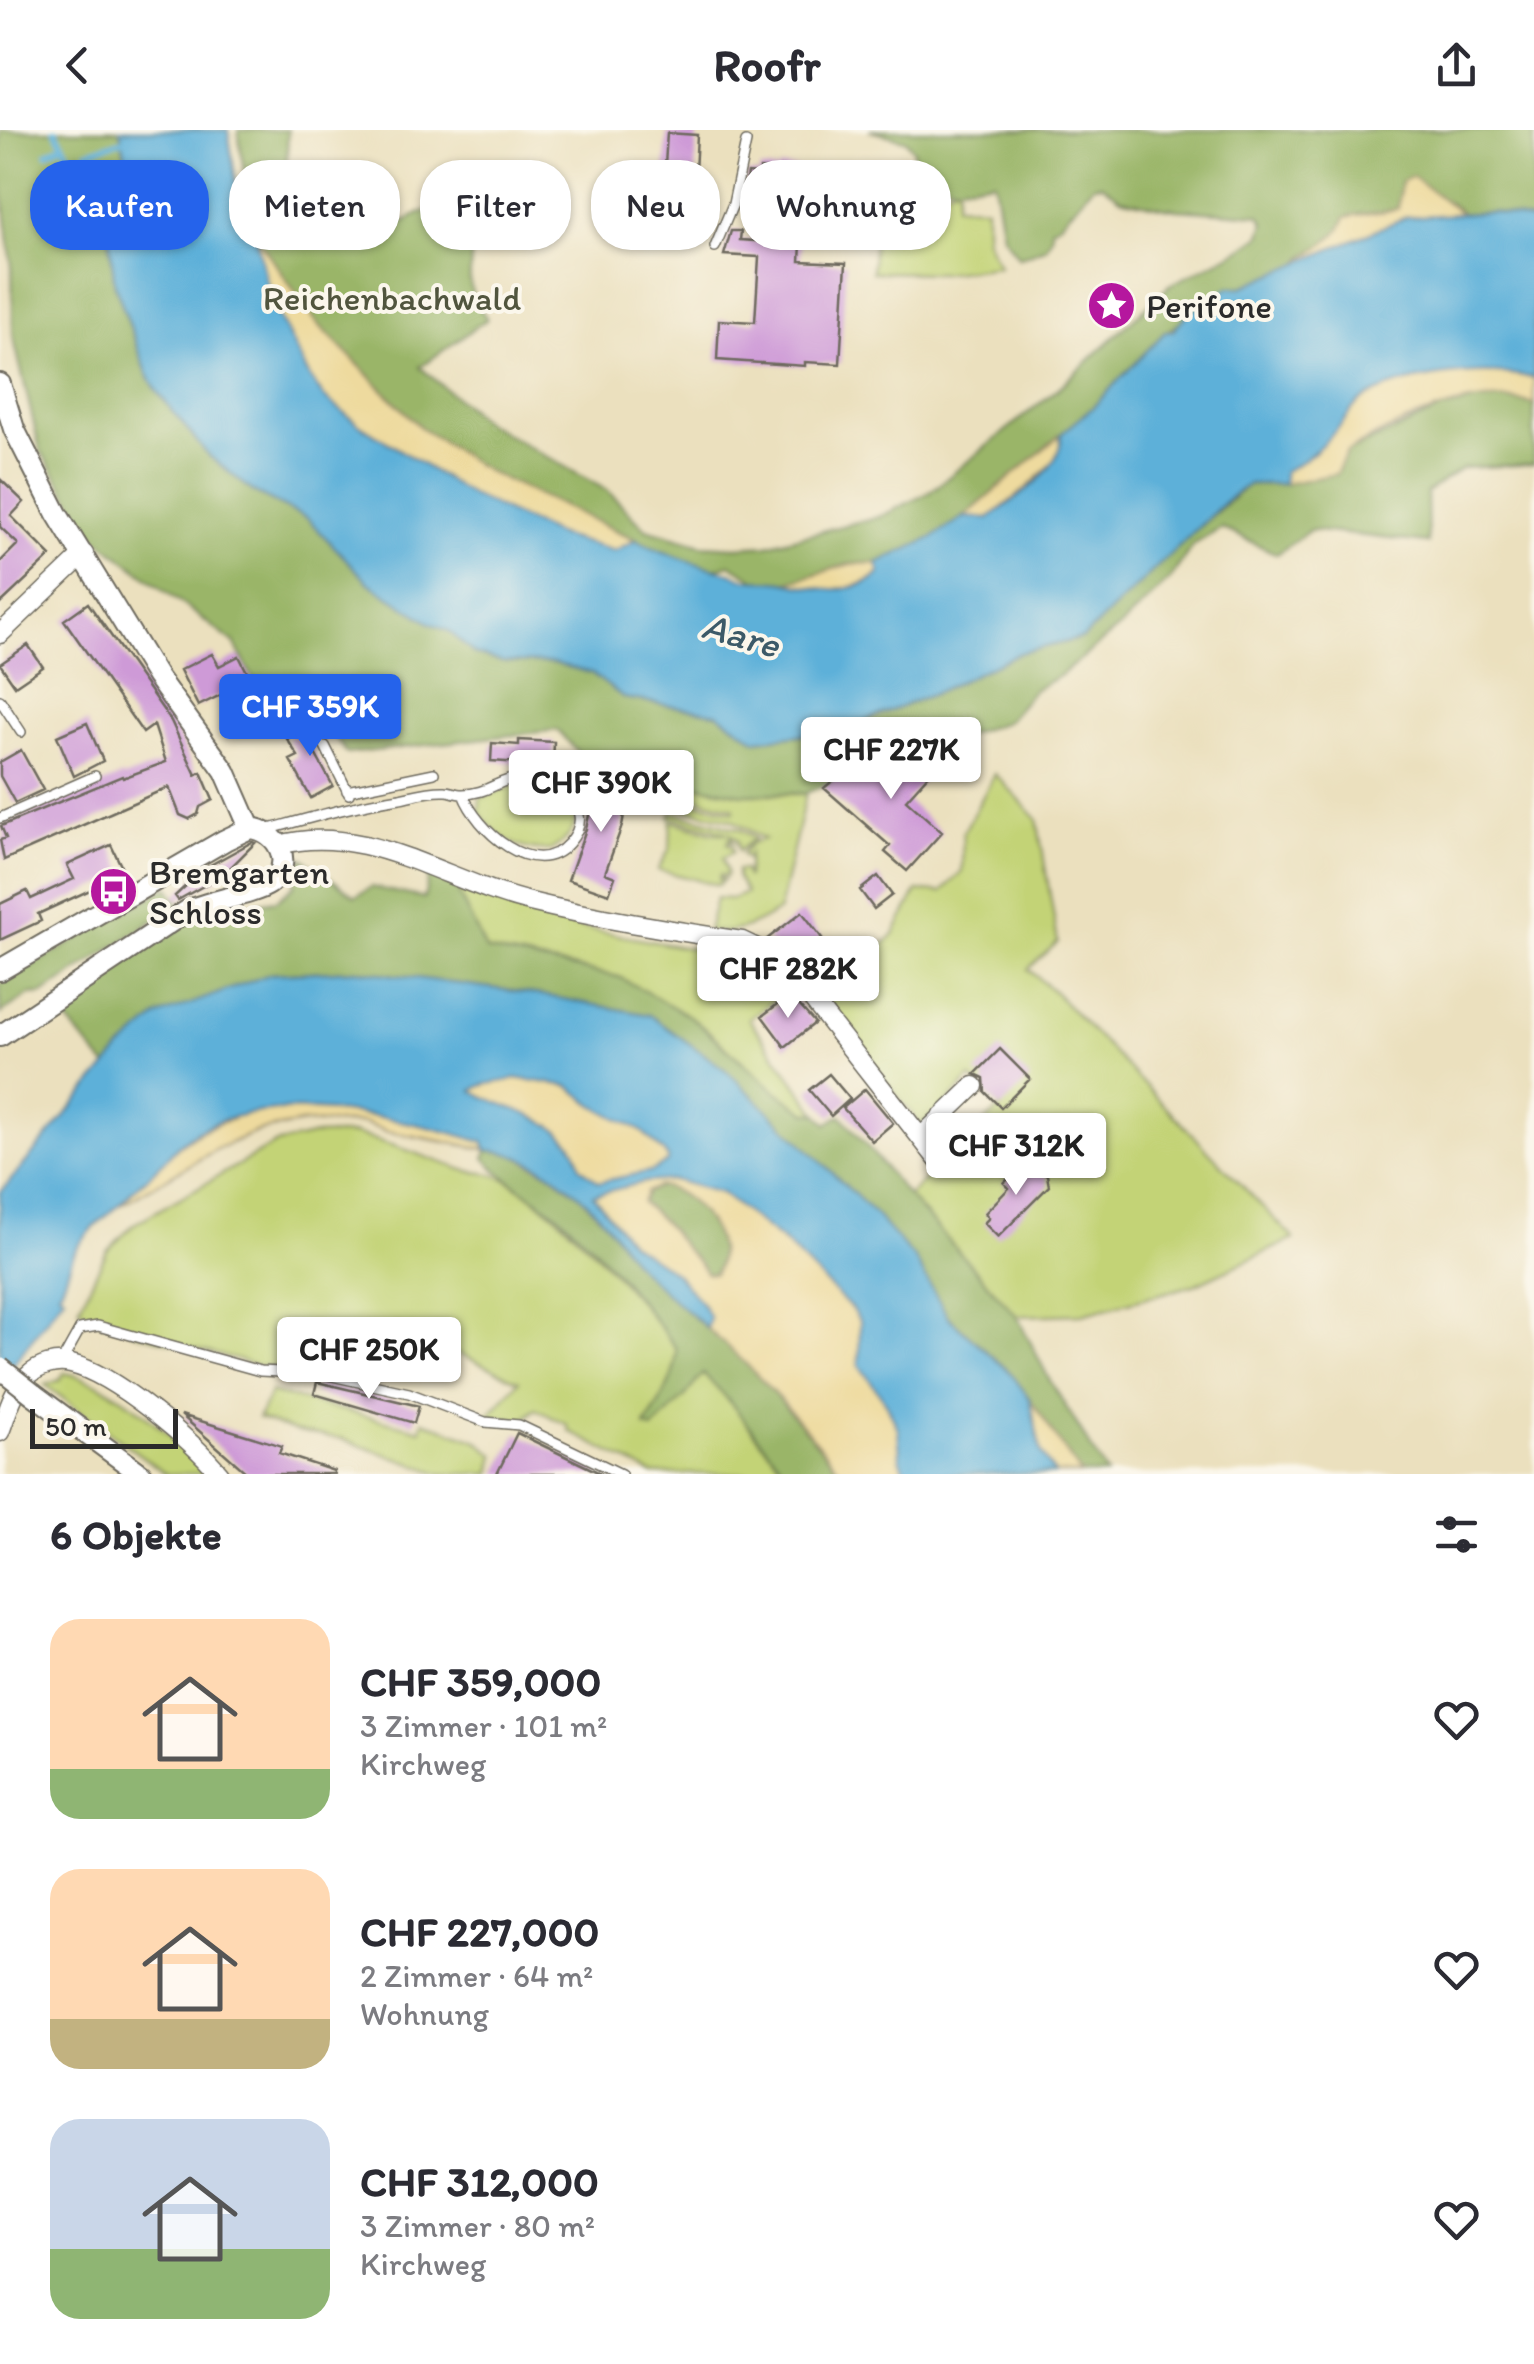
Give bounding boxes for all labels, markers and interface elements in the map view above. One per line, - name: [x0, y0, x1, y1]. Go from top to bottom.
- icon: back: [50, 38, 105, 93]
- text: Roofr: [714, 38, 820, 92]
- icon: share: [1429, 38, 1484, 93]
- chip: Kaufen: [30, 160, 209, 250]
- chip: Mieten: [229, 160, 400, 250]
- chip: Filter: [420, 160, 571, 250]
- chip: Neu: [591, 160, 720, 250]
- chip: Wohnung: [740, 160, 951, 250]
- park label: Reichenbachwald: [263, 277, 521, 319]
- place icon: Perifone: [1085, 280, 1137, 332]
- place label: Perifone: [1146, 285, 1272, 327]
- water label: Aare: [698, 602, 786, 668]
- pin: CHF 359K: [207, 674, 413, 759]
- text: CHF 359K: [241, 687, 379, 725]
- pin: CHF 227K: [788, 717, 994, 802]
- text: CHF 227K: [823, 730, 959, 768]
- pin: CHF 390K: [498, 750, 704, 835]
- text: CHF 390K: [531, 763, 671, 801]
- place label: Bremgarten Schloss: [149, 851, 329, 933]
- bus stop icon: Bremgarten Schloss: [88, 866, 140, 918]
- pin: CHF 282K: [685, 936, 891, 1021]
- text: CHF 282K: [719, 949, 857, 987]
- pin: CHF 312K: [913, 1113, 1119, 1198]
- text: CHF 312K: [948, 1126, 1084, 1164]
- pin: CHF 250K: [266, 1317, 472, 1402]
- text: CHF 250K: [299, 1330, 439, 1368]
- scale bar: [30, 1404, 178, 1448]
- text: 50 m: [45, 1409, 107, 1443]
- icon: filters: [1429, 1507, 1484, 1562]
- text: 6 Objekte: [50, 1509, 222, 1560]
- text: CHF 359,000: [360, 1656, 601, 1707]
- icon: home: [130, 1659, 250, 1779]
- icon: heart: [1429, 1692, 1484, 1747]
- text: 3 Zimmer · 101 m²: [360, 1707, 607, 1745]
- text: Kirchweg: [360, 1745, 486, 1783]
- text: CHF 227,000: [360, 1906, 599, 1957]
- icon: home: [130, 1909, 250, 2029]
- icon: heart: [1429, 1942, 1484, 1997]
- text: 2 Zimmer · 64 m²: [360, 1957, 593, 1995]
- text: Wohnung: [360, 1995, 489, 2033]
- text: CHF 312,000: [360, 2156, 599, 2207]
- icon: home: [130, 2159, 250, 2279]
- icon: heart: [1429, 2192, 1484, 2247]
- text: 3 Zimmer · 80 m²: [360, 2207, 595, 2245]
- text: Kirchweg: [360, 2245, 486, 2283]

